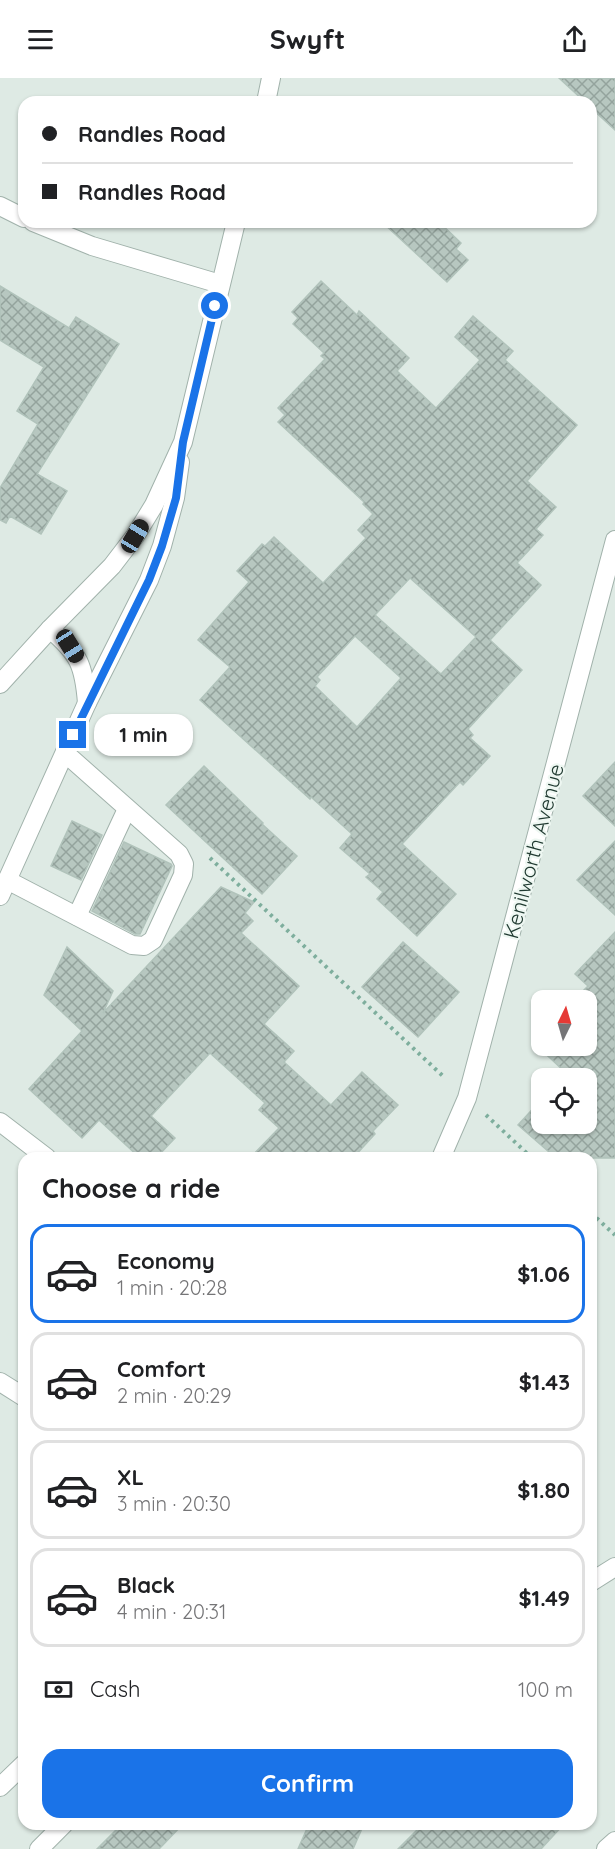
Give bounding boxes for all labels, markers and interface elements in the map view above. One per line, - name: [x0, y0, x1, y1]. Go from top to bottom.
- text: Swyft: [270, 22, 345, 56]
- icon: menu: [24, 23, 57, 56]
- icon: share: [558, 23, 591, 56]
- text: Randles Road: [78, 120, 226, 148]
- text: Randles Road: [78, 178, 226, 206]
- route start: [201, 292, 228, 319]
- car: [118, 516, 152, 556]
- car: [53, 626, 87, 666]
- callout: 1 min: [94, 714, 193, 756]
- route end: [59, 721, 86, 748]
- text: 1 min: [119, 722, 168, 747]
- street label: Kenilworth Avenue: [497, 761, 569, 941]
- north arrow: [531, 990, 597, 1056]
- map controls: [531, 990, 597, 1134]
- button: locate: [531, 1068, 597, 1134]
- text: Choose a ride: [42, 1171, 220, 1205]
- icon: car: [45, 1247, 99, 1301]
- text: Economy: [117, 1247, 215, 1275]
- text: $1.06: [517, 1260, 570, 1288]
- text: 1 min · 20:28: [117, 1275, 227, 1300]
- icon: car: [45, 1355, 99, 1409]
- text: Comfort: [117, 1355, 206, 1383]
- text: $1.43: [519, 1368, 570, 1396]
- text: 2 min · 20:29: [117, 1383, 231, 1408]
- icon: car: [45, 1463, 99, 1517]
- text: XL: [117, 1463, 144, 1491]
- text: $1.80: [517, 1476, 570, 1504]
- text: 3 min · 20:30: [117, 1491, 231, 1516]
- icon: car: [45, 1571, 99, 1625]
- text: Black: [117, 1571, 175, 1599]
- text: $1.49: [518, 1584, 570, 1612]
- text: 4 min · 20:31: [117, 1599, 227, 1624]
- icon: cash: [42, 1673, 75, 1706]
- text: Cash: [90, 1675, 141, 1703]
- text: 100 m: [518, 1677, 573, 1702]
- button: Confirm: [42, 1749, 573, 1818]

